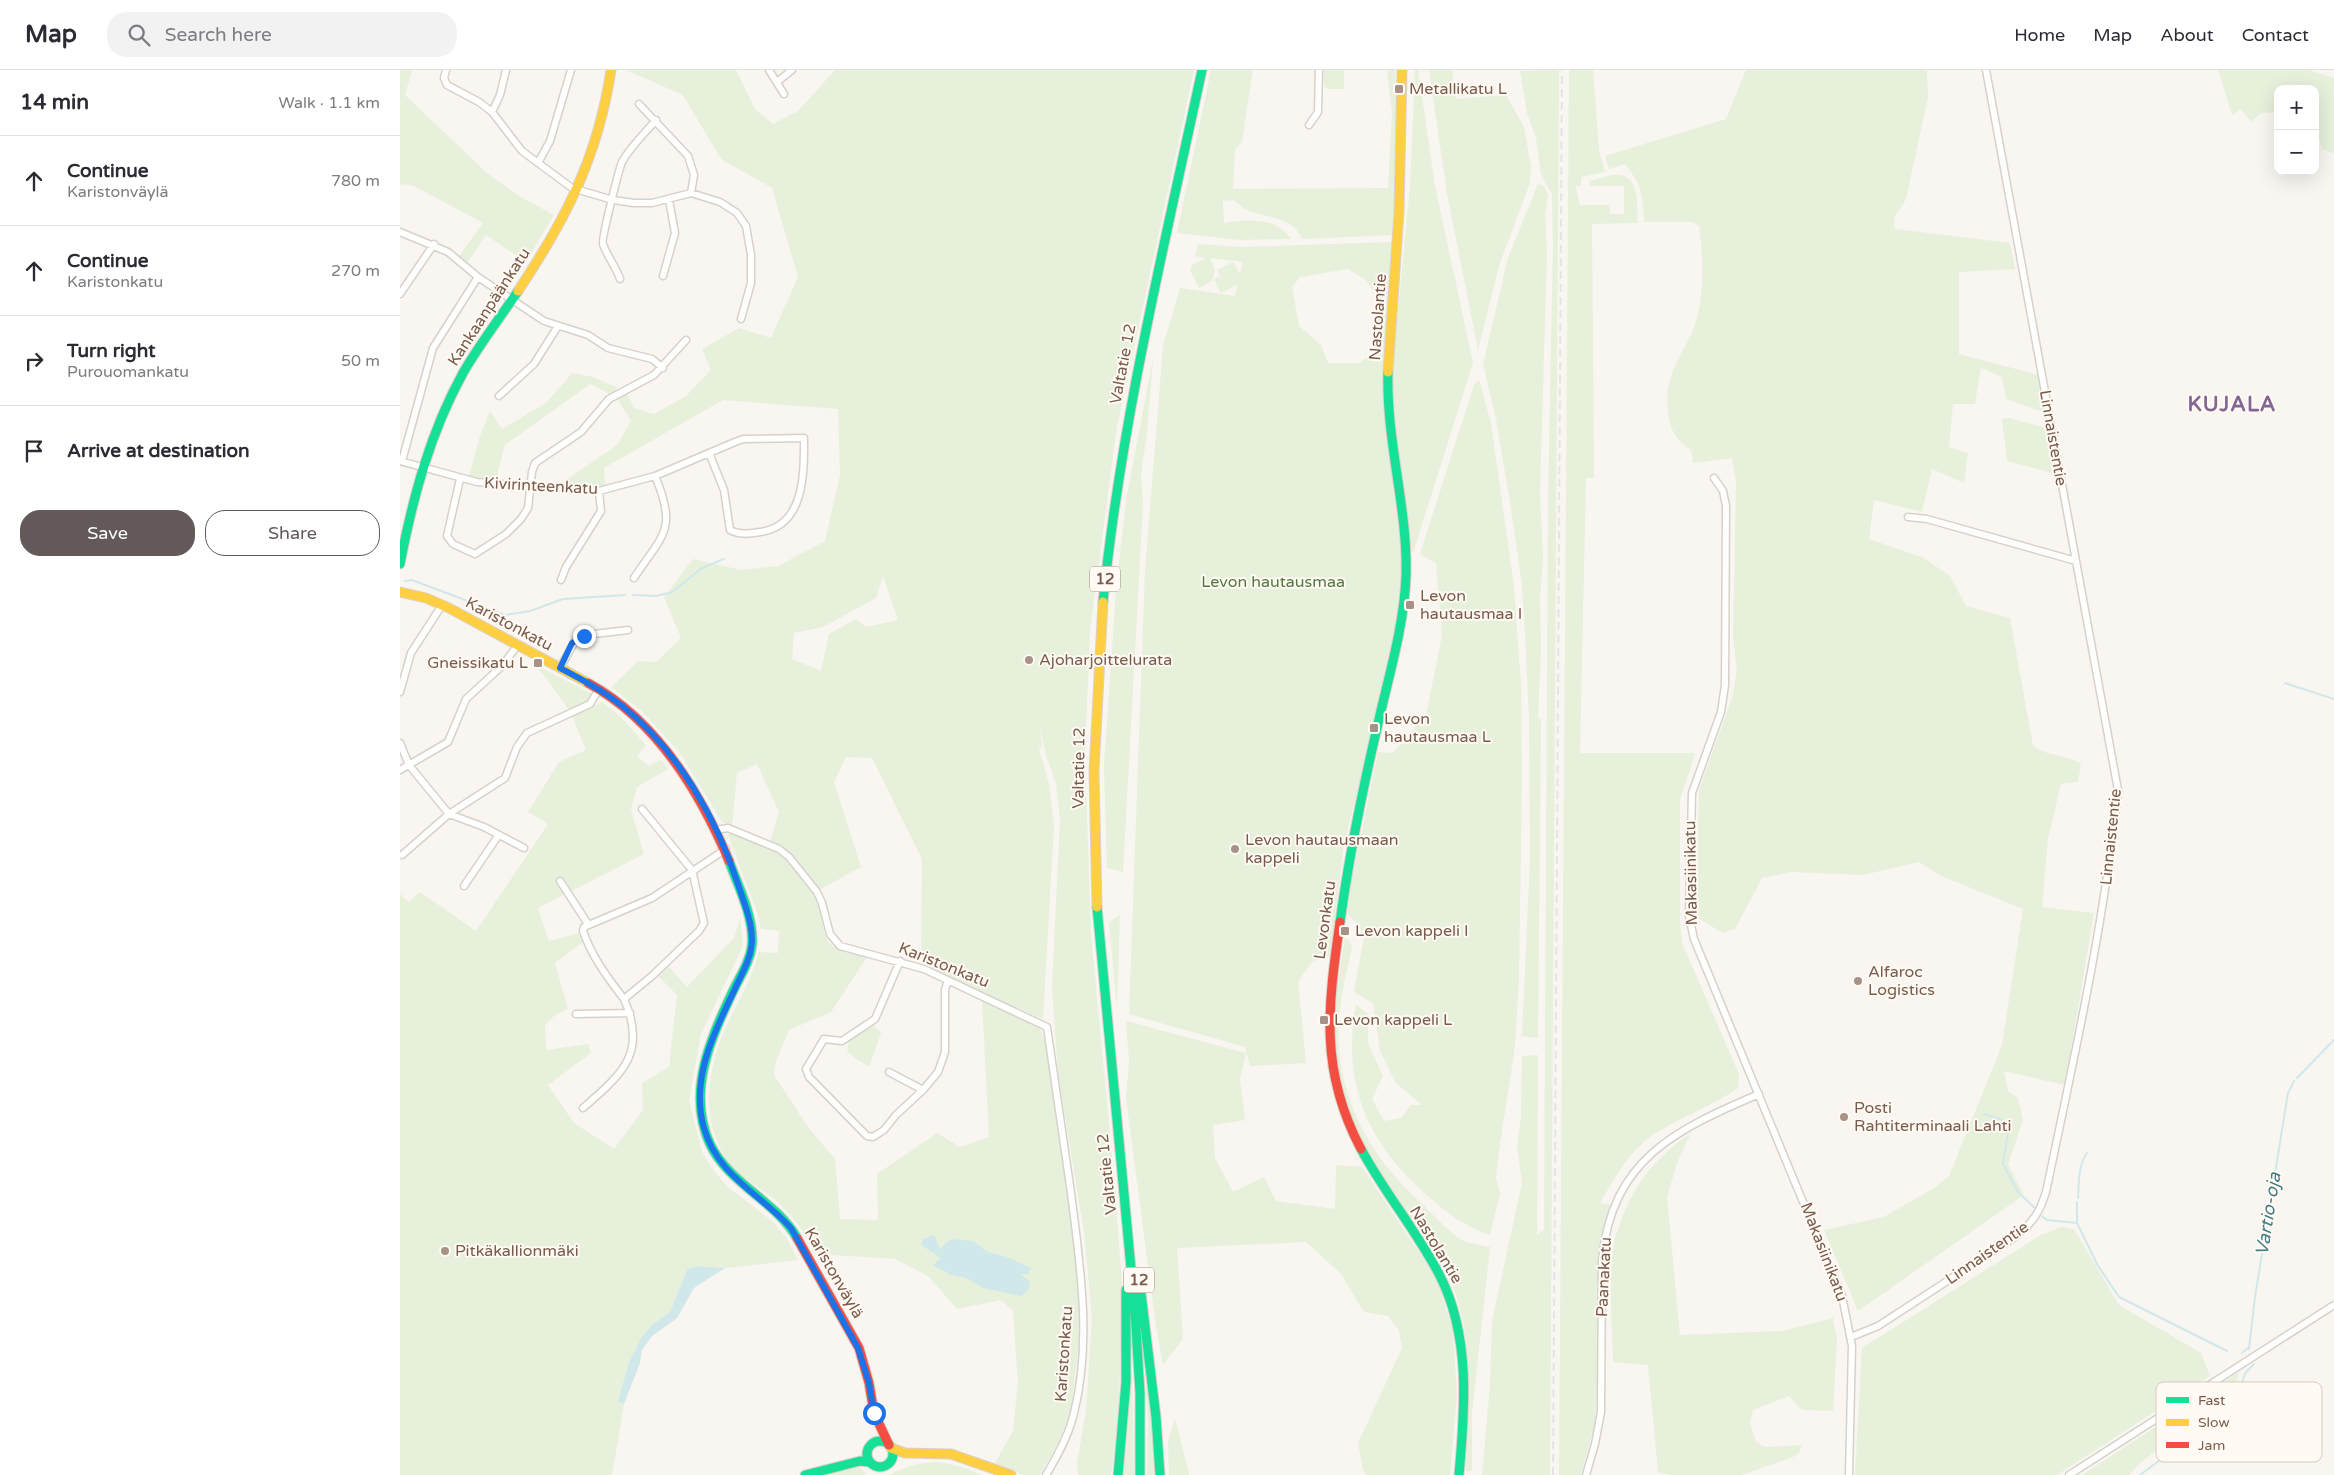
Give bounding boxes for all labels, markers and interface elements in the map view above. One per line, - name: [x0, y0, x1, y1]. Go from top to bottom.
- search box: [107, 12, 457, 57]
- text: Map: [25, 20, 77, 49]
- icon: search: [125, 21, 153, 49]
- text: Search here: [165, 24, 272, 46]
- text: Home: [2014, 24, 2065, 46]
- text: Map: [2093, 24, 2132, 46]
- text: About: [2160, 24, 2214, 46]
- text: Contact: [2242, 24, 2309, 46]
- place label: Metallikatu L: [1409, 79, 1507, 99]
- marker: Metallikatu L: [1393, 83, 1405, 95]
- map controls: [2274, 85, 2319, 175]
- button: +: [2274, 85, 2319, 130]
- text: 14 min: [20, 90, 89, 115]
- text: Walk · 1.1 km: [278, 93, 380, 113]
- button: −: [2274, 130, 2319, 175]
- text: Continue: [67, 160, 149, 182]
- icon: ahead: [20, 167, 48, 195]
- text: 780 m: [331, 171, 380, 191]
- text: Karistonväylä: [67, 182, 169, 202]
- street label: Kankaanpäänkatu: [443, 244, 535, 370]
- text: Continue: [67, 250, 149, 272]
- icon: ahead: [20, 257, 48, 285]
- text: 270 m: [331, 261, 380, 281]
- text: Karistonkatu: [67, 272, 163, 292]
- street label: Nastolantie: [1365, 273, 1391, 361]
- street label: Valtatie 12: [1105, 322, 1141, 406]
- text: Turn right: [67, 340, 155, 362]
- icon: right: [20, 347, 48, 375]
- text: 50 m: [341, 351, 380, 371]
- text: Purouomankatu: [67, 362, 189, 382]
- street label: Linnaistentie: [2035, 388, 2071, 488]
- district label: KUJALA: [2188, 392, 2276, 417]
- icon: arrive: [20, 437, 48, 465]
- text: Arrive at destination: [67, 440, 250, 462]
- street label: Kivirinteenkatu: [484, 473, 598, 499]
- button: Save: [20, 510, 195, 556]
- button: Share: [205, 510, 380, 556]
- road number: 12: [1090, 566, 1120, 592]
- park label: Levon hautausmaa: [1201, 572, 1345, 592]
- place label: Levon hautausmaa I: [1420, 586, 1522, 624]
- street label: Karistonkatu: [462, 593, 556, 655]
- marker: Levon hautausmaa I: [1404, 599, 1416, 611]
- route end: [573, 625, 596, 648]
- place label: Ajoharjoittelurata: [1039, 650, 1172, 670]
- place label: Gneissikatu L: [427, 653, 528, 673]
- marker: Ajoharjoittelurata: [1023, 654, 1035, 666]
- marker: Gneissikatu L: [532, 657, 544, 669]
- place label: Levon hautausmaa L: [1384, 709, 1491, 747]
- marker: Levon hautausmaa L: [1368, 722, 1380, 734]
- street label: Valtatie 12: [1068, 727, 1090, 809]
- street label: Linnaistentie: [2096, 788, 2126, 886]
- street label: Makasiinikatu: [1680, 821, 1702, 925]
- place label: Levon hautausmaan kappeli: [1245, 830, 1399, 868]
- marker: Levon hautausmaan kappeli: [1229, 843, 1241, 855]
- street label: Levonkatu: [1310, 879, 1340, 961]
- place label: Levon kappeli I: [1355, 921, 1469, 941]
- marker: Levon kappeli I: [1339, 925, 1351, 937]
- street label: Karistonkatu: [896, 938, 992, 992]
- place label: Alfaroc Logistics: [1868, 962, 1935, 1000]
- marker: Alfaroc Logistics: [1852, 975, 1864, 987]
- place label: Levon kappeli L: [1334, 1010, 1452, 1030]
- marker: Levon kappeli L: [1318, 1014, 1330, 1026]
- place label: Posti Rahtiterminaali Lahti: [1854, 1098, 2012, 1136]
- marker: Posti Rahtiterminaali Lahti: [1838, 1111, 1850, 1123]
- street label: Valtatie 12: [1093, 1132, 1121, 1216]
- water label: Vartio-oja: [2251, 1170, 2286, 1257]
- street label: Makasiinikatu: [1796, 1200, 1852, 1304]
- street label: Nastolantie: [1405, 1203, 1467, 1287]
- street label: Linnaistentie: [1942, 1217, 2032, 1289]
- street label: Karistonväylä: [800, 1224, 868, 1322]
- street label: Paanakatu: [1592, 1236, 1616, 1318]
- place label: Pitkäkallionmäki: [455, 1241, 579, 1261]
- marker: Pitkäkallionmäki: [439, 1245, 451, 1257]
- road number: 12: [1124, 1268, 1154, 1292]
- street label: Karistonkatu: [1051, 1305, 1077, 1403]
- legend: [2156, 1382, 2322, 1462]
- text: Fast: [2198, 1392, 2226, 1409]
- route start: [863, 1402, 886, 1425]
- text: Slow: [2198, 1414, 2230, 1431]
- text: Jam: [2198, 1437, 2225, 1454]

